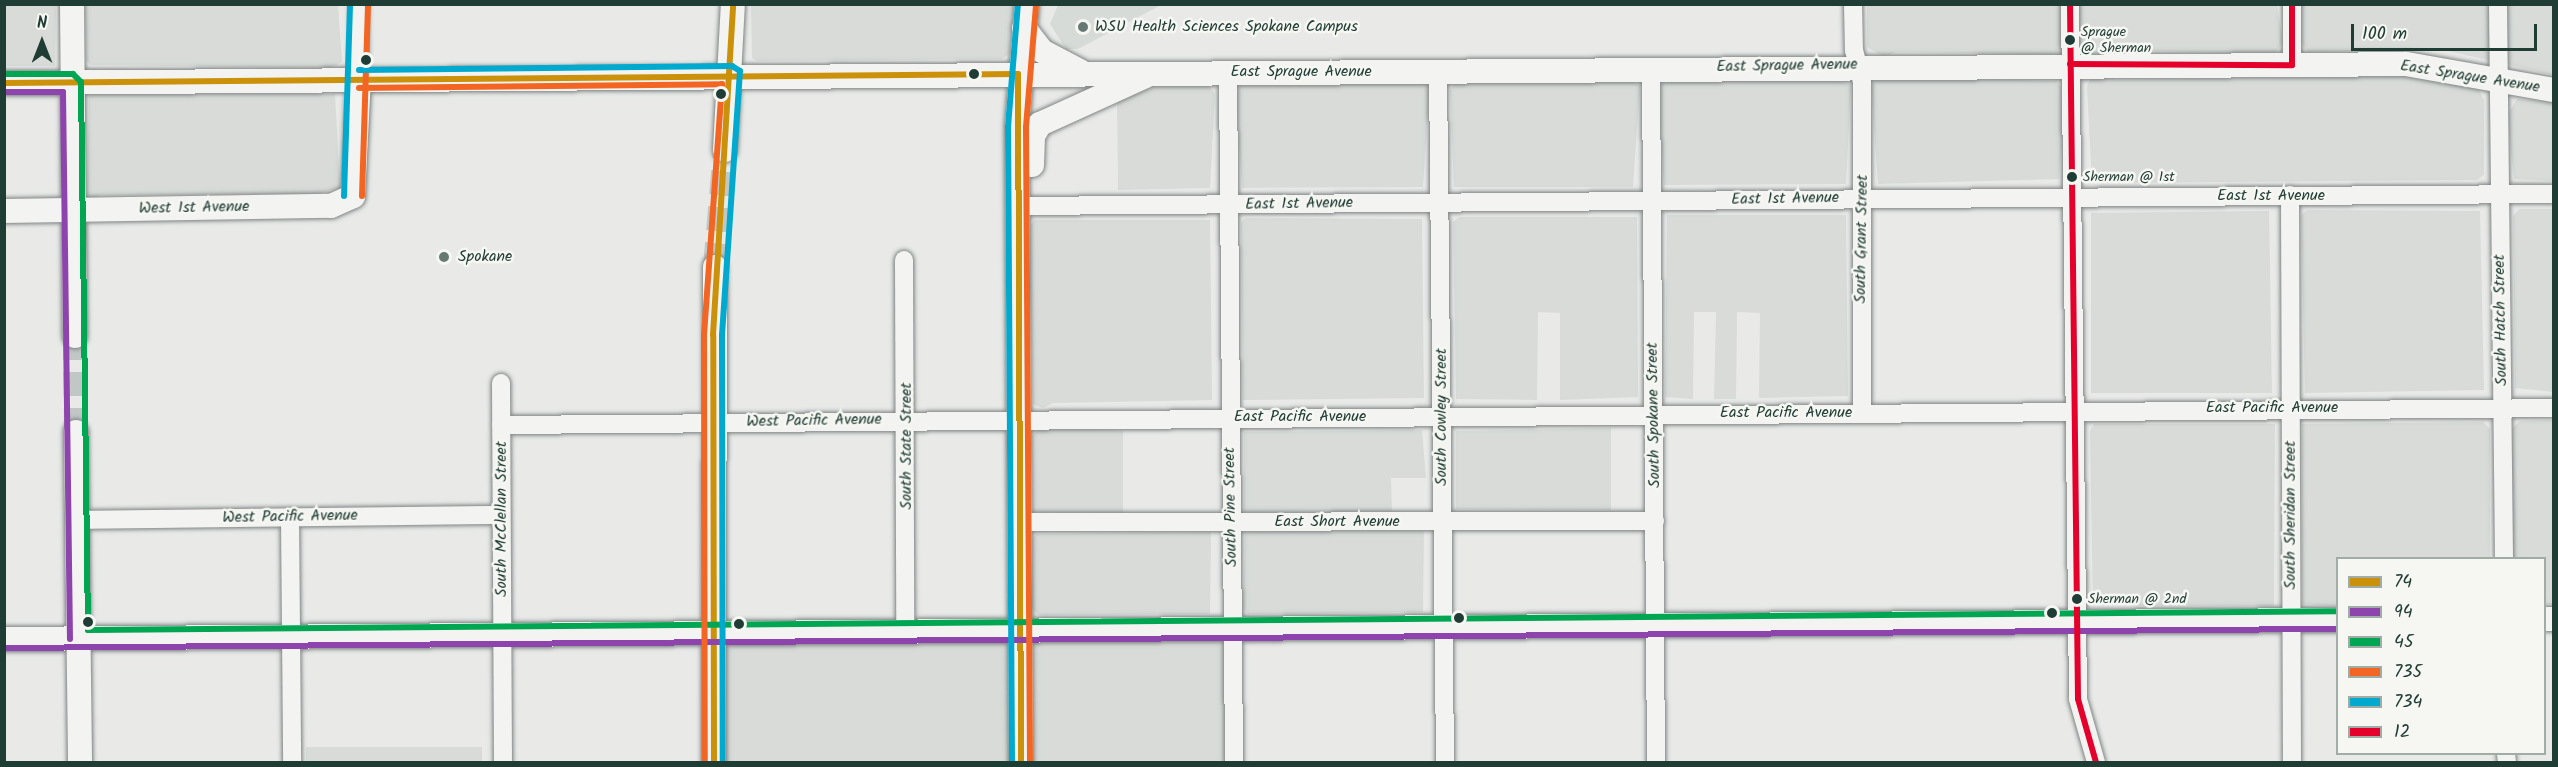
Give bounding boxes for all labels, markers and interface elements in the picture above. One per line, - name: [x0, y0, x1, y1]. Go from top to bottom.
- text: N: [37, 11, 47, 36]
- north arrow: [12, 12, 72, 72]
- scale bar: [2354, 12, 2540, 50]
- place label: WSU Health Sciences Spokane Campus: [1095, 17, 1358, 37]
- marker: WSU Health Sciences Spokane Campus: [1076, 20, 1090, 34]
- text: 100 m: [2362, 20, 2407, 49]
- place label: Sprague @ Sherman: [2081, 24, 2151, 56]
- marker: Sprague @ Sherman: [2064, 34, 2076, 46]
- unlabelled marker: [360, 54, 372, 66]
- street label: East Sprague Avenue: [1716, 55, 1858, 77]
- street label: East Sprague Avenue: [2399, 56, 2541, 98]
- street label: East Sprague Avenue: [1230, 62, 1372, 82]
- unlabelled marker: [968, 68, 980, 80]
- unlabelled marker: [715, 88, 727, 100]
- place label: Sherman @ 1st: [2083, 169, 2175, 185]
- marker: Sherman @ 1st: [2066, 171, 2078, 183]
- street label: South Grant Street: [1851, 174, 1873, 304]
- street label: East 1st Avenue: [2217, 186, 2325, 206]
- street label: East 1st Avenue: [1731, 188, 1839, 210]
- street label: East 1st Avenue: [1245, 193, 1353, 215]
- street label: West 1st Avenue: [138, 197, 250, 219]
- place label: Spokane: [458, 247, 512, 267]
- marker: Spokane: [435, 248, 453, 266]
- street label: South Hatch Street: [2490, 254, 2512, 386]
- street label: South Spokane Street: [1643, 342, 1665, 488]
- street label: South Cowley Street: [1432, 348, 1452, 486]
- street label: South State Street: [897, 382, 917, 510]
- street label: East Pacific Avenue: [2206, 398, 2338, 418]
- street label: East Pacific Avenue: [1720, 403, 1852, 423]
- street label: East Pacific Avenue: [1234, 407, 1366, 427]
- street label: West Pacific Avenue: [746, 410, 882, 432]
- street label: South Sheridan Street: [2281, 440, 2301, 590]
- street label: South McClellan Street: [492, 441, 512, 597]
- street label: South Pine Street: [1220, 447, 1242, 567]
- street label: West Pacific Avenue: [222, 506, 358, 528]
- street label: East Short Avenue: [1274, 512, 1400, 532]
- legend: [2336, 557, 2546, 755]
- text: 74: [2394, 568, 2412, 597]
- place label: Sherman @ 2nd: [2088, 591, 2186, 607]
- marker: Sherman @ 2nd: [2071, 593, 2083, 605]
- text: 94: [2394, 598, 2413, 627]
- unlabelled marker: [2046, 607, 2058, 619]
- unlabelled marker: [1453, 612, 1465, 624]
- unlabelled marker: [82, 616, 94, 628]
- unlabelled marker: [733, 618, 745, 630]
- text: 45: [2394, 628, 2414, 657]
- text: 735: [2394, 658, 2422, 687]
- text: 734: [2394, 688, 2423, 717]
- text: 12: [2394, 718, 2410, 747]

